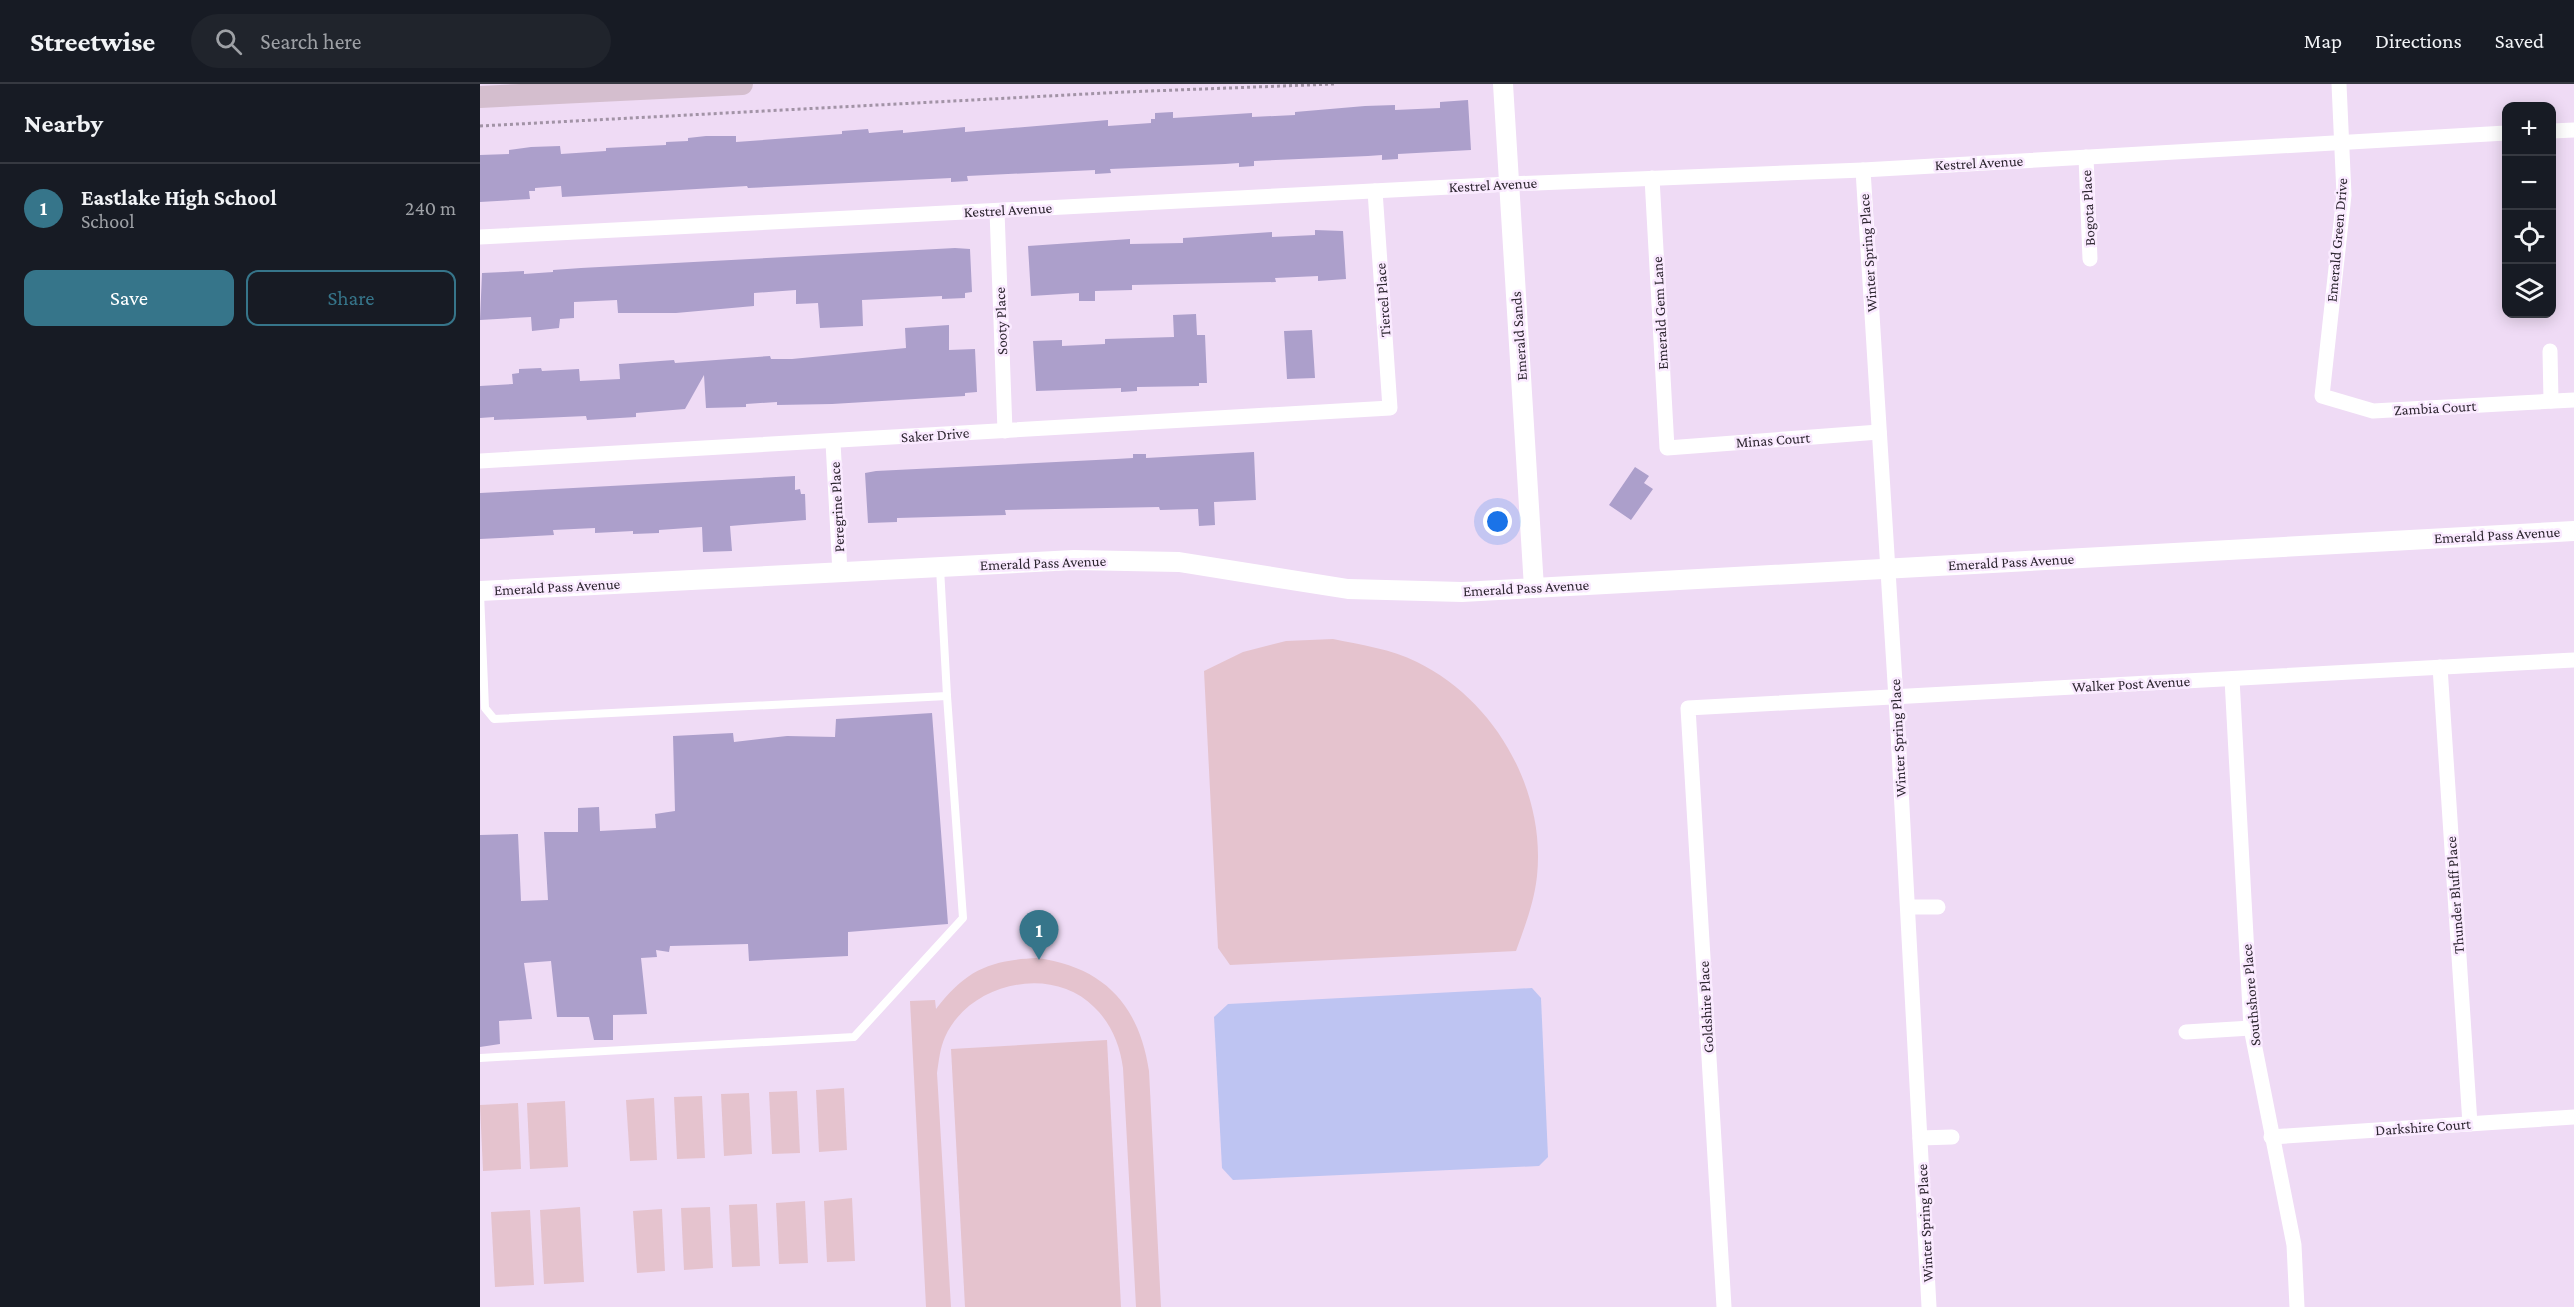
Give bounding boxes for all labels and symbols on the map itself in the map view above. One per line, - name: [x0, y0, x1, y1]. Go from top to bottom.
- street label: Kestrel Avenue: [1934, 153, 2024, 173]
- street label: Bogota Place: [2078, 169, 2099, 246]
- street label: Kestrel Avenue: [1448, 175, 1538, 195]
- street label: Emerald Green Drive: [2324, 177, 2350, 303]
- street label: Winter Spring Place: [1856, 193, 1881, 313]
- street label: Kestrel Avenue: [963, 200, 1053, 220]
- street label: Emerald Gem Lane: [1649, 256, 1671, 370]
- street label: Tiercel Place: [1372, 262, 1394, 338]
- street label: Sooty Place: [992, 286, 1011, 355]
- street label: Emerald Sands: [1508, 291, 1530, 381]
- street label: Zambia Court: [2393, 398, 2478, 418]
- street label: Saker Drive: [900, 425, 970, 445]
- street label: Minas Court: [1735, 429, 1812, 451]
- street label: Peregrine Place: [827, 461, 848, 553]
- your location: [1483, 507, 1512, 536]
- street label: Emerald Pass Avenue: [2433, 524, 2561, 546]
- street label: Emerald Pass Avenue: [1947, 551, 2075, 573]
- street label: Emerald Pass Avenue: [980, 553, 1107, 573]
- street label: Emerald Pass Avenue: [493, 576, 621, 598]
- street label: Emerald Pass Avenue: [1462, 577, 1590, 599]
- street label: Walker Post Avenue: [2072, 673, 2191, 695]
- street label: Winter Spring Place: [1887, 678, 1910, 798]
- street label: Thunder Bluff Place: [2443, 835, 2467, 954]
- pin: 1: [1020, 910, 1058, 960]
- street label: Southshore Place: [2239, 943, 2263, 1047]
- street label: Goldshire Place: [1696, 960, 1716, 1053]
- street label: Darkshire Court: [2375, 1116, 2472, 1138]
- street label: Winter Spring Place: [1914, 1163, 1937, 1283]

